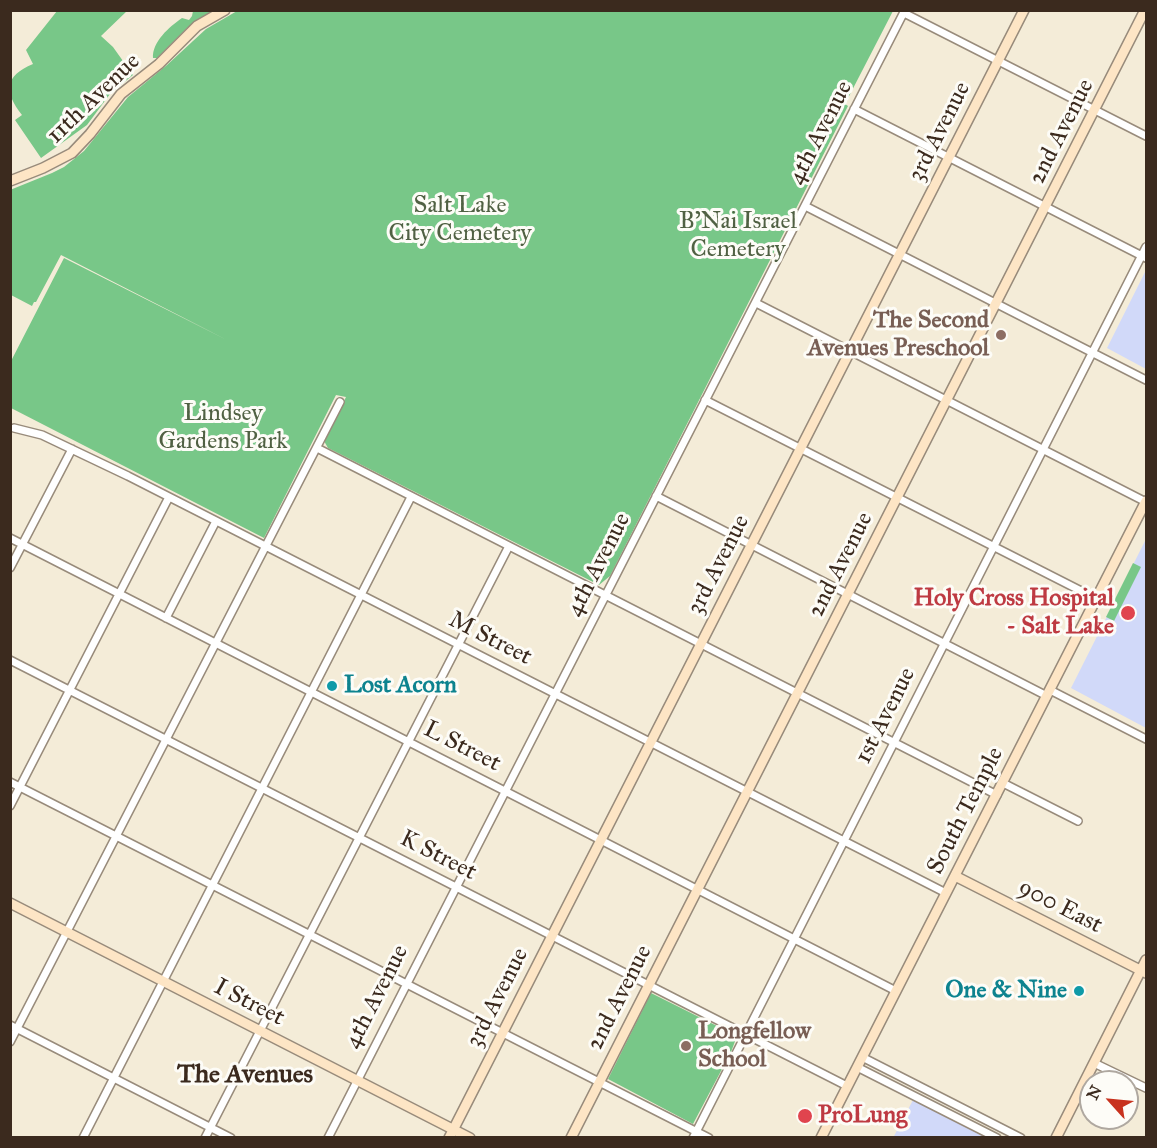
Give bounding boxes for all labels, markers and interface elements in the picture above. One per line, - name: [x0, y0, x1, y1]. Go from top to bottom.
- street label: 11th Avenue: [42, 48, 146, 150]
- street label: 2nd Avenue: [1023, 75, 1101, 189]
- street label: 4th Avenue: [783, 76, 859, 190]
- street label: 3rd Avenue: [903, 77, 977, 187]
- park label: Salt Lake City Cemetery: [389, 192, 531, 248]
- park label: B'Nai Israel Cemetery: [679, 208, 797, 264]
- place label: The Second Avenues Preschool: [808, 307, 989, 363]
- marker: The Second Avenues Preschool: [994, 328, 1008, 342]
- park label: Lindsey Gardens Park: [159, 400, 287, 456]
- street label: 4th Avenue: [561, 508, 637, 622]
- street label: 2nd Avenue: [802, 508, 880, 622]
- street label: 3rd Avenue: [682, 510, 756, 620]
- place label: Holy Cross Hospital - Salt Lake: [914, 585, 1114, 641]
- marker: Holy Cross Hospital - Salt Lake: [1119, 604, 1137, 622]
- street label: M Street: [444, 606, 536, 672]
- street label: 1st Avenue: [850, 663, 922, 769]
- place label: Lost Acorn: [344, 672, 457, 700]
- marker: Lost Acorn: [325, 679, 339, 693]
- street label: L Street: [419, 715, 505, 779]
- street label: South Temple: [922, 743, 1010, 879]
- street label: K Street: [395, 825, 481, 887]
- street label: 900 East: [1013, 874, 1107, 940]
- street label: 4th Avenue: [339, 940, 415, 1054]
- street label: 2nd Avenue: [581, 941, 659, 1055]
- street label: 3rd Avenue: [461, 943, 535, 1053]
- street label: I Street: [209, 973, 289, 1033]
- place label: One & Nine: [945, 977, 1067, 1005]
- marker: One & Nine: [1072, 984, 1086, 998]
- place label: Longfellow School: [698, 1018, 811, 1074]
- marker: Longfellow School: [679, 1039, 693, 1053]
- district label: The Avenues: [177, 1060, 313, 1092]
- north arrow: [1079, 1070, 1139, 1130]
- text: N: [1083, 1082, 1106, 1103]
- place label: ProLung: [818, 1102, 907, 1130]
- marker: ProLung: [796, 1107, 814, 1125]

